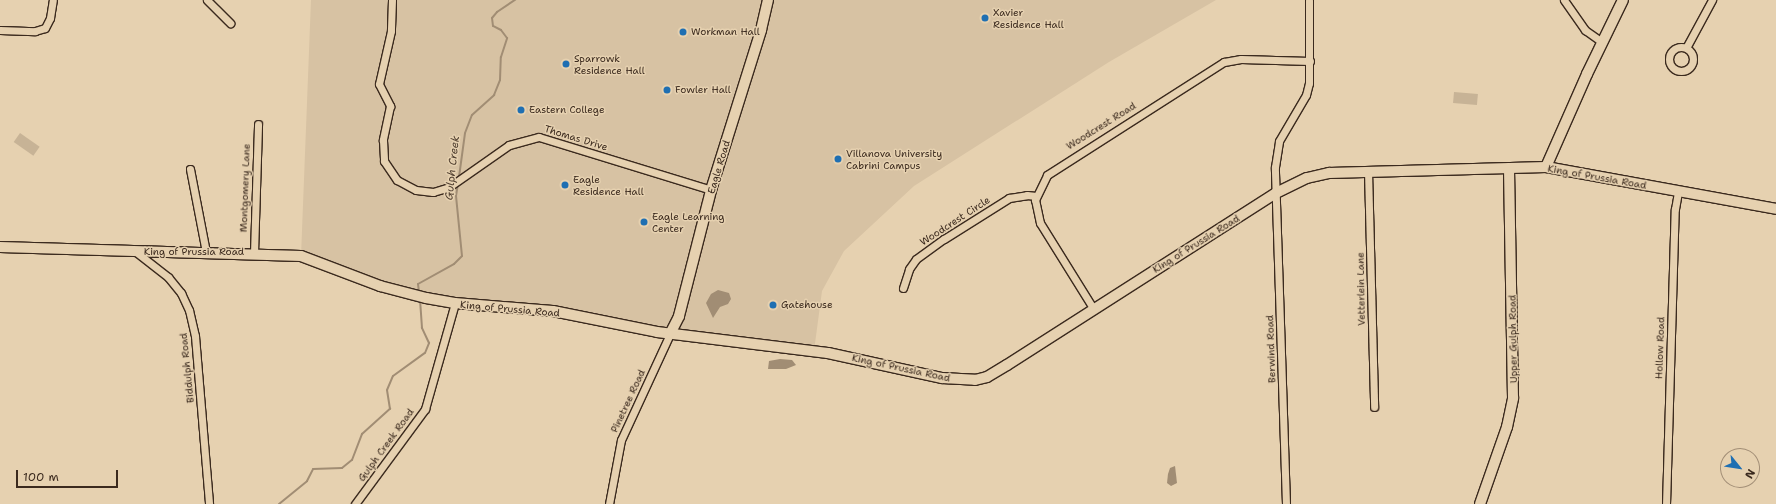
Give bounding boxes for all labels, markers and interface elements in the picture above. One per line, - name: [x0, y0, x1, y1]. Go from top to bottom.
- place label: Xavier Residence Hall: [993, 6, 1064, 30]
- marker: Xavier Residence Hall: [980, 13, 990, 23]
- place label: Workman Hall: [691, 26, 760, 38]
- marker: Workman Hall: [678, 27, 688, 37]
- place label: Sparrowk Residence Hall: [574, 52, 645, 76]
- marker: Sparrowk Residence Hall: [561, 59, 571, 69]
- place label: Fowler Hall: [675, 84, 731, 96]
- marker: Fowler Hall: [662, 85, 672, 95]
- street label: Woodcrest Road: [1064, 100, 1138, 152]
- place label: Eastern College: [529, 104, 605, 116]
- marker: Eastern College: [516, 105, 526, 115]
- street label: Thomas Drive: [543, 123, 609, 153]
- water label: Gulph Creek: [443, 135, 463, 201]
- street label: Eagle Road: [705, 139, 733, 195]
- street label: Montgomery Lane: [237, 143, 253, 233]
- place label: Villanova University Cabrini Campus: [846, 147, 942, 170]
- marker: Villanova University Cabrini Campus: [833, 154, 843, 164]
- street label: King of Prussia Road: [1547, 162, 1647, 192]
- place label: Eagle Residence Hall: [573, 173, 644, 196]
- marker: Eagle Residence Hall: [560, 180, 570, 190]
- street label: Woodcrest Circle: [918, 194, 992, 248]
- place label: Eagle Learning Center: [652, 210, 724, 234]
- street label: King of Prussia Road: [1150, 212, 1242, 276]
- marker: Eagle Learning Center: [639, 217, 649, 227]
- street label: King of Prussia Road: [144, 246, 244, 258]
- street label: Vetterlein Lane: [1354, 252, 1368, 326]
- street label: Upper Gulph Road: [1506, 295, 1520, 383]
- street label: King of Prussia Road: [460, 299, 560, 319]
- place label: Gatehouse: [781, 299, 833, 311]
- marker: Gatehouse: [768, 300, 778, 310]
- street label: Berwind Road: [1264, 315, 1278, 383]
- street label: Hollow Road: [1653, 317, 1667, 379]
- street label: Biddulph Road: [177, 332, 197, 404]
- street label: King of Prussia Road: [851, 352, 951, 384]
- street label: Pinetree Road: [608, 368, 648, 434]
- street label: Gulph Creek Road: [356, 406, 416, 484]
- north arrow: [1720, 448, 1760, 488]
- scale bar: [18, 462, 120, 488]
- text: N: [1741, 466, 1759, 481]
- text: 100 m: [23, 469, 59, 485]

